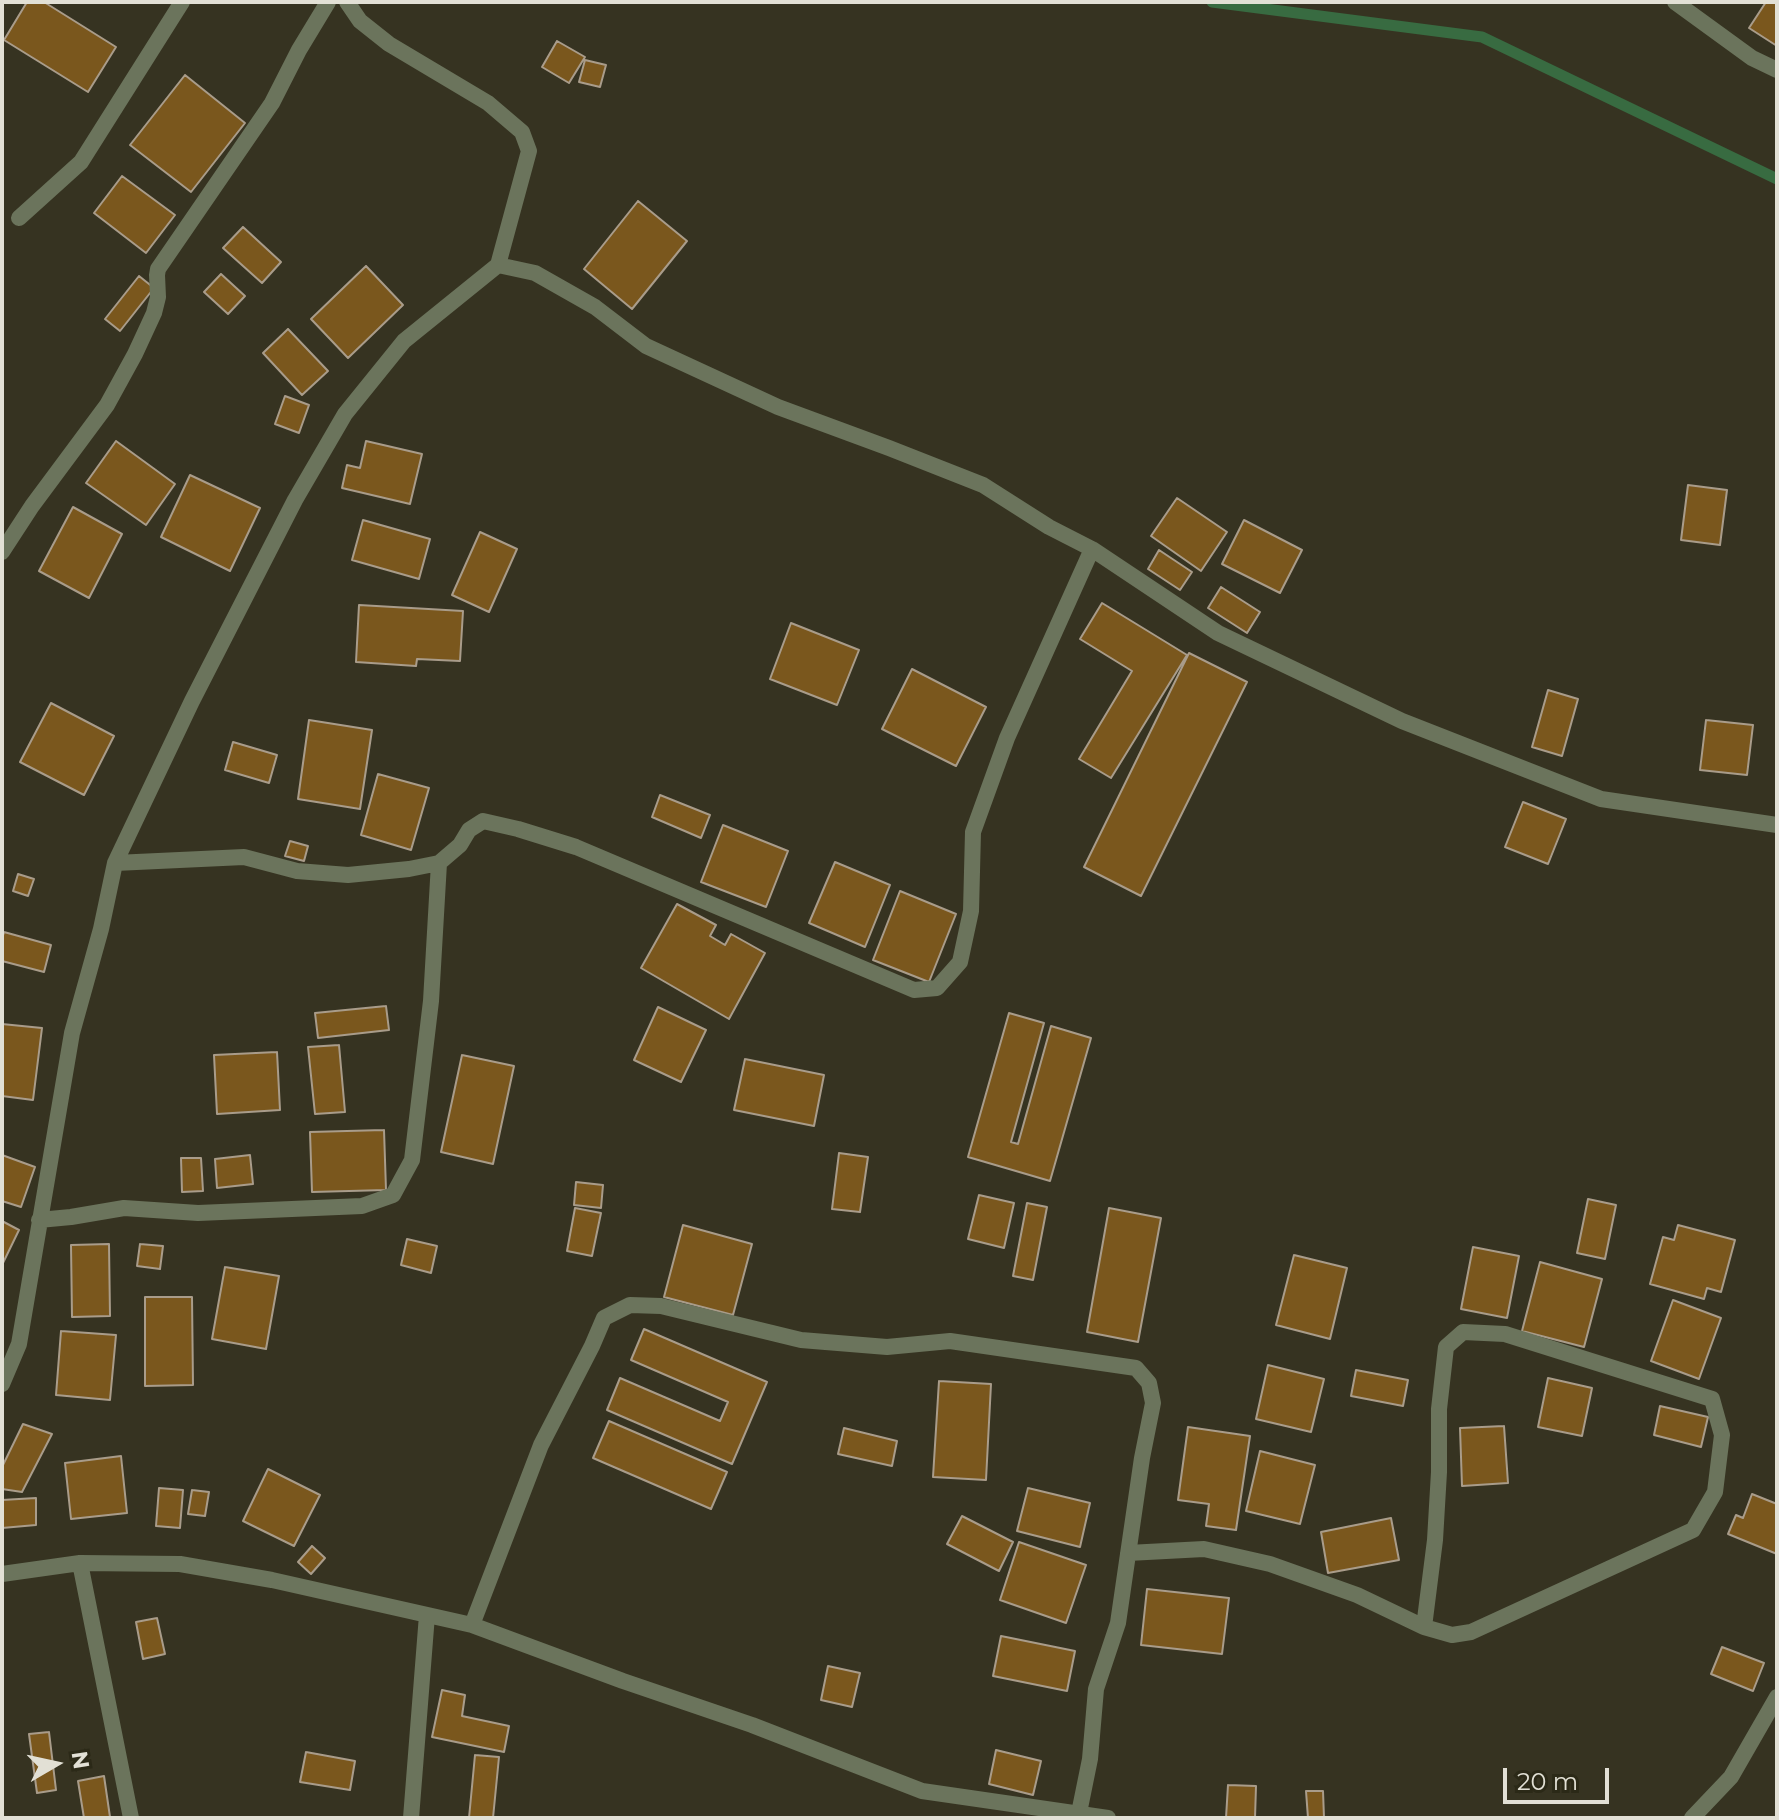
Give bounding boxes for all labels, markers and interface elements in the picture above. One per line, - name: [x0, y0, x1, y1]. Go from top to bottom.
- north arrow: [16, 1724, 96, 1804]
- text: N: [65, 1749, 95, 1771]
- scale bar: [1507, 1752, 1613, 1802]
- text: 20 m: [1517, 1767, 1578, 1796]

